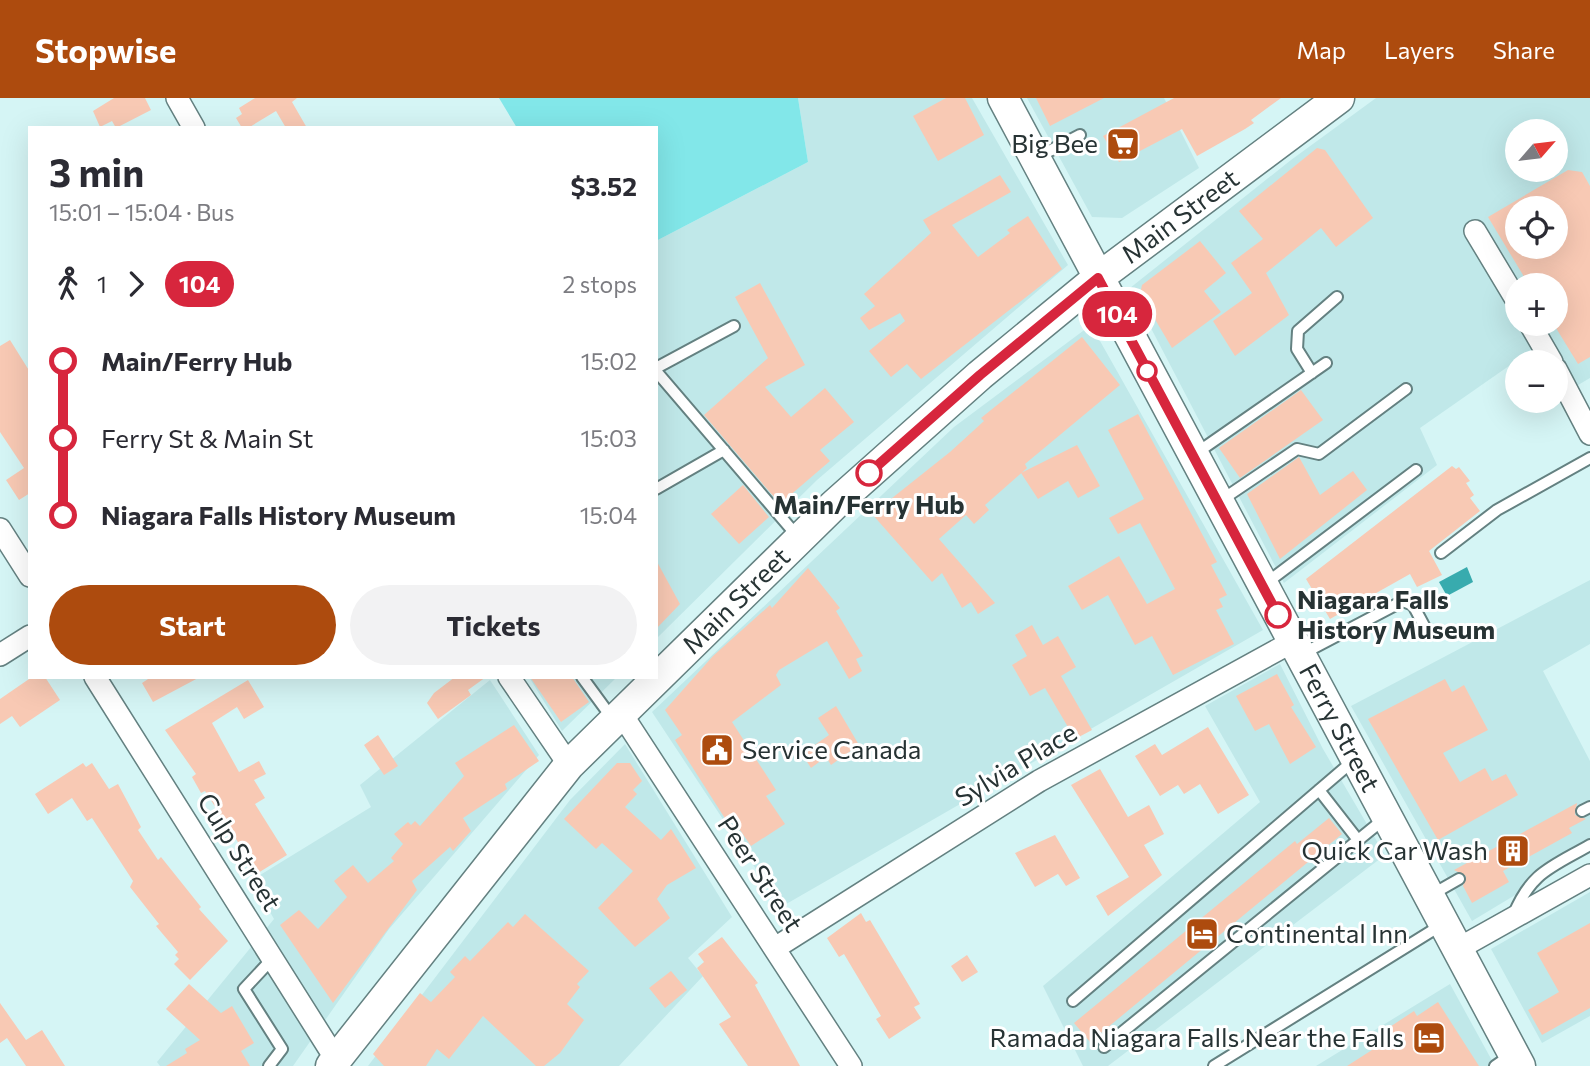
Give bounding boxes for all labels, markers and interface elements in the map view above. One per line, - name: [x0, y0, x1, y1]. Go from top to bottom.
- text: Stopwise: [35, 29, 176, 70]
- text: Map: [1297, 35, 1346, 64]
- text: Layers: [1384, 35, 1455, 64]
- text: Share: [1493, 35, 1555, 64]
- north arrow: [1505, 119, 1568, 182]
- map controls: [1505, 119, 1568, 413]
- supermarket icon: Big Bee: [1104, 125, 1142, 163]
- place label: Big Bee: [1011, 127, 1098, 158]
- text: 3 min: [49, 148, 144, 195]
- street label: Main Street: [1115, 161, 1244, 269]
- text: $3.52: [570, 170, 637, 201]
- button: locate: [1505, 196, 1568, 259]
- text: 15:01 – 15:04 · Bus: [49, 198, 234, 226]
- icon: walk: [49, 265, 87, 303]
- icon: forward: [117, 265, 155, 303]
- text: 104: [179, 269, 220, 298]
- text: 1: [97, 270, 107, 298]
- text: 2 stops: [563, 270, 637, 298]
- button: +: [1505, 273, 1568, 336]
- line badge: 104: [1077, 291, 1157, 337]
- text: 104: [1096, 299, 1138, 328]
- text: Main/Ferry Hub: [101, 345, 292, 376]
- text: 15:02: [581, 347, 637, 375]
- button: −: [1505, 350, 1568, 413]
- unlabelled marker: [1137, 361, 1157, 381]
- text: Ferry St & Main St: [101, 422, 313, 453]
- text: 15:03: [580, 424, 637, 452]
- marker: Main/Ferry Hub: [856, 460, 882, 486]
- place label: Main/Ferry Hub: [773, 488, 965, 519]
- text: Niagara Falls History Museum: [101, 499, 456, 530]
- text: 15:04: [580, 501, 637, 529]
- street label: Main Street: [675, 540, 795, 659]
- place label: Niagara Falls History Museum: [1297, 583, 1495, 644]
- button: Start: [49, 585, 336, 665]
- button: Tickets: [350, 585, 637, 665]
- marker: Niagara Falls History Museum: [1265, 602, 1291, 628]
- street label: Ferry Street: [1294, 658, 1388, 797]
- street label: Sylvia Place: [949, 715, 1082, 812]
- public building icon: Service Canada: [698, 731, 736, 769]
- place label: Service Canada: [742, 733, 921, 764]
- street label: Culp Street: [192, 787, 289, 916]
- street label: Peer Street: [712, 809, 810, 937]
- building icon: Quick Car Wash: [1494, 832, 1532, 870]
- place label: Quick Car Wash: [1301, 834, 1488, 865]
- hotel icon: Continental Inn: [1183, 915, 1221, 953]
- place label: Continental Inn: [1226, 917, 1408, 948]
- hotel icon: Ramada Niagara Falls Near the Falls: [1410, 1019, 1448, 1057]
- place label: Ramada Niagara Falls Near the Falls: [990, 1021, 1404, 1052]

